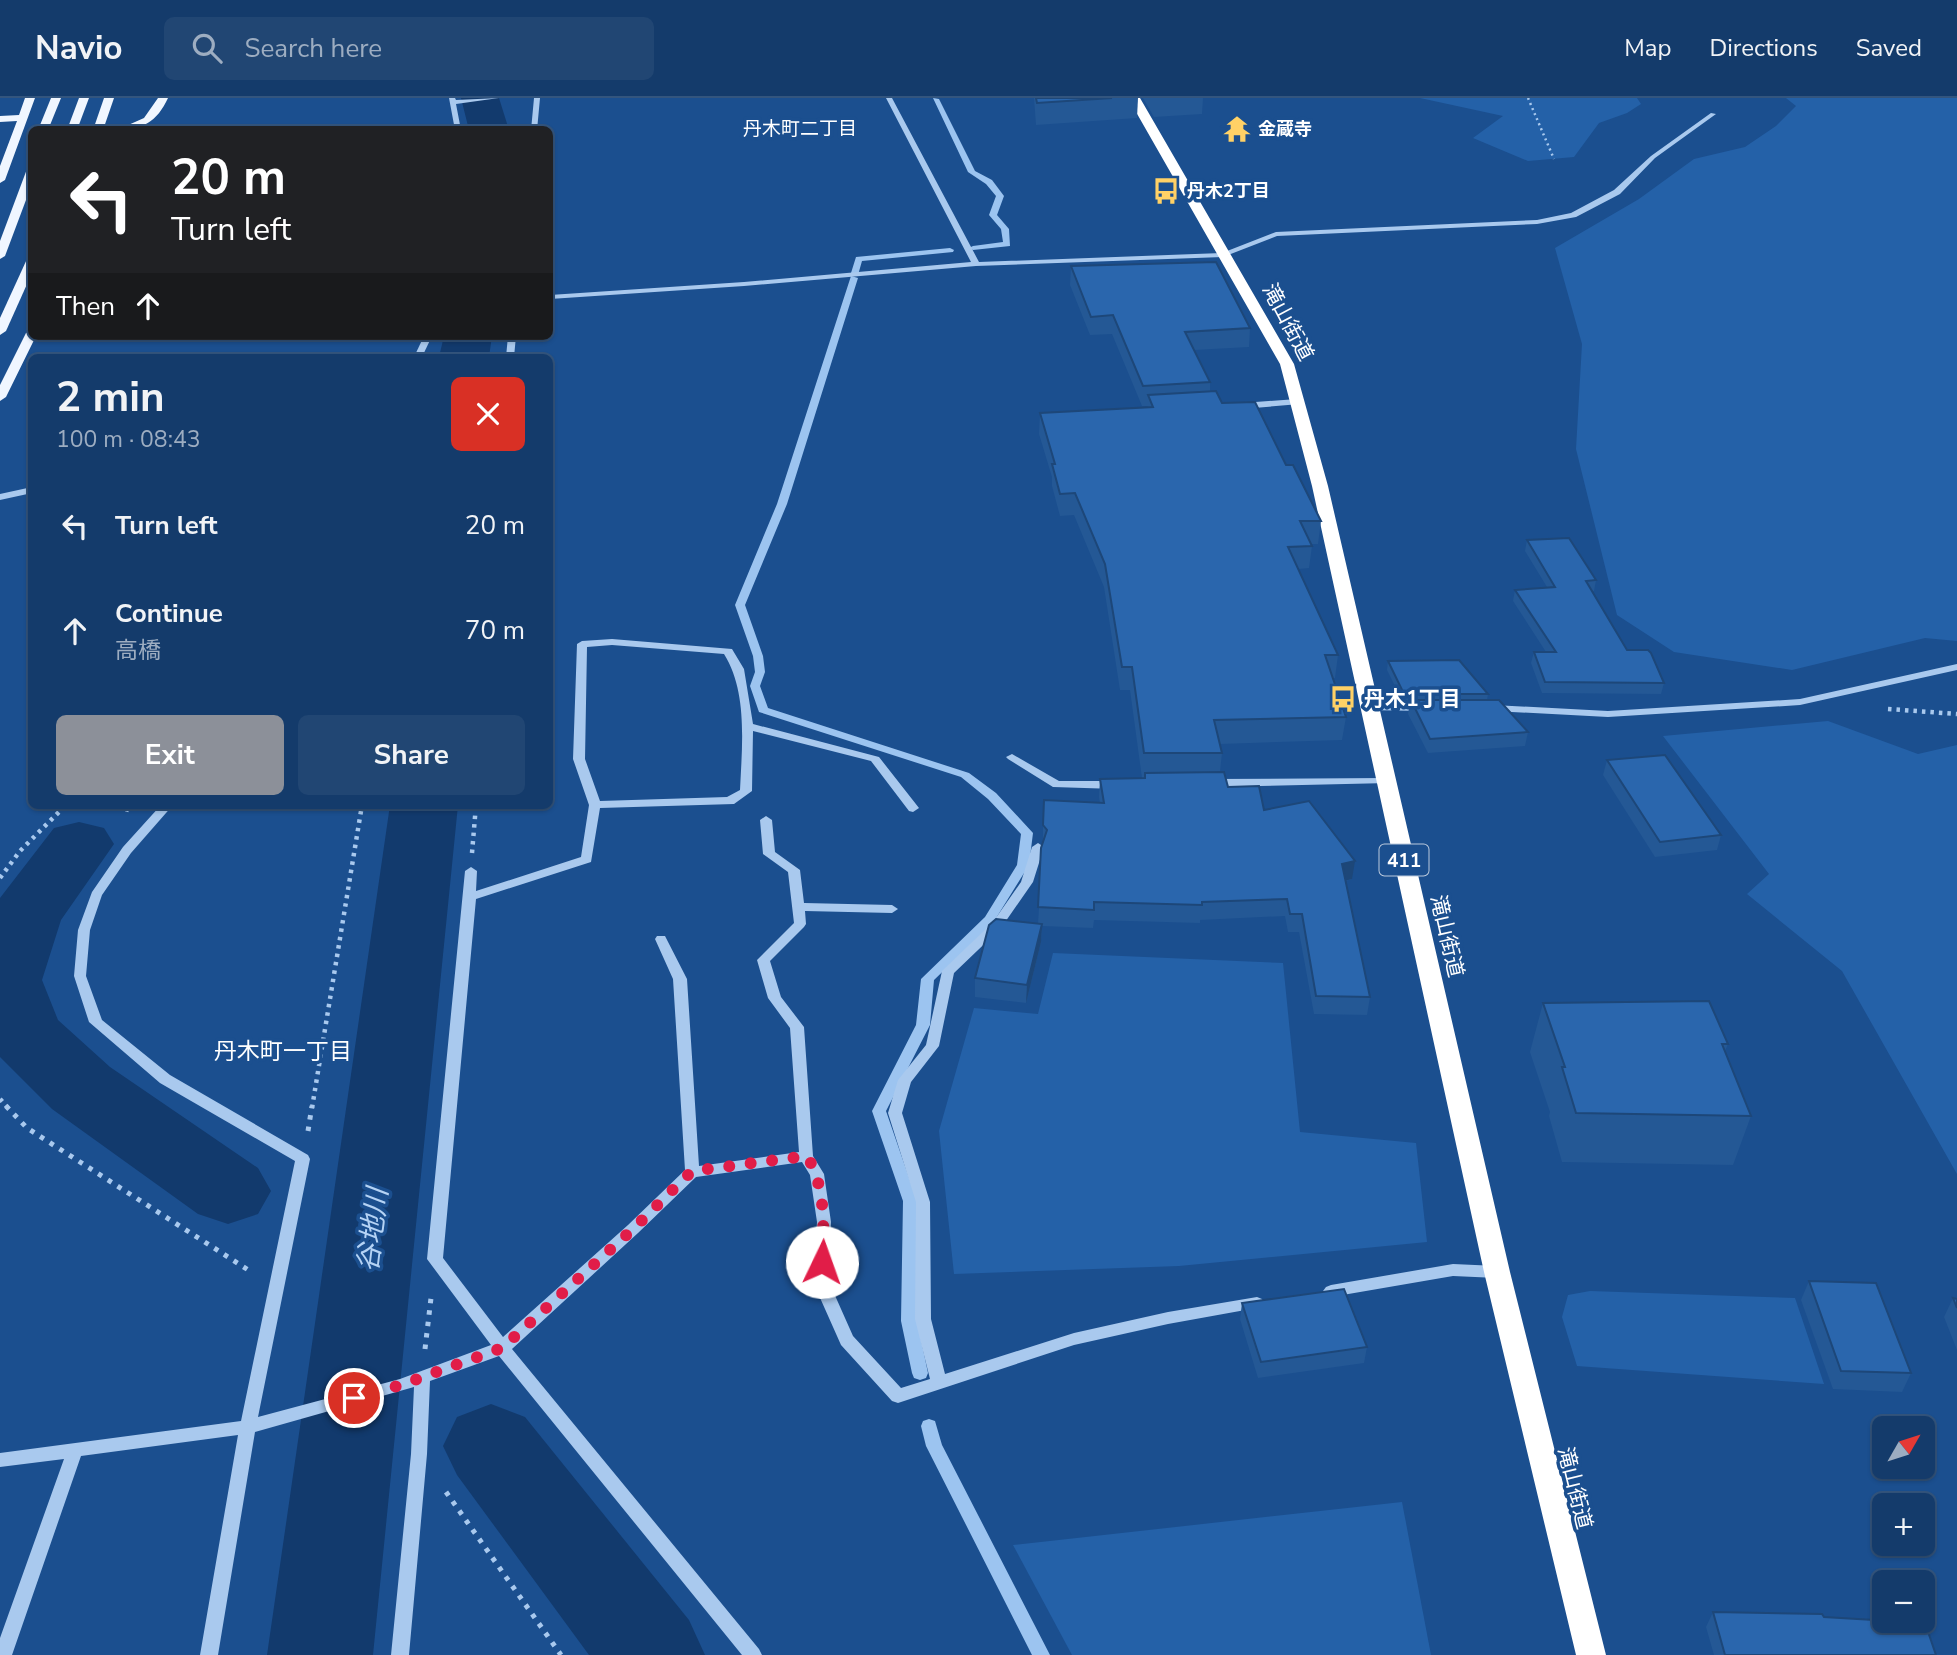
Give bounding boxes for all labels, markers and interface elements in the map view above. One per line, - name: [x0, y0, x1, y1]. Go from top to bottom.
- search box: [164, 17, 654, 80]
- text: Navio: [35, 26, 122, 71]
- icon: search: [188, 29, 226, 67]
- text: Search here: [244, 31, 382, 66]
- text: Map: [1624, 32, 1671, 64]
- text: Directions: [1709, 32, 1818, 64]
- text: Saved: [1856, 32, 1922, 64]
- temple icon: 金蔵寺: [1222, 114, 1252, 144]
- district label: 丹木町二丁目: [743, 116, 857, 142]
- place label: 金蔵寺: [1258, 117, 1312, 141]
- text: 20 m: [171, 144, 286, 211]
- icon: left: [56, 154, 147, 245]
- bus stop icon: 丹木2丁目: [1151, 176, 1181, 206]
- place label: 丹木2丁目: [1187, 179, 1270, 203]
- text: Turn left: [171, 208, 291, 251]
- street label: 滝山街道: [1256, 278, 1320, 366]
- icon: ahead: [129, 287, 167, 325]
- text: Then: [56, 289, 115, 324]
- text: 2 min: [56, 369, 165, 426]
- button: close: [451, 377, 525, 451]
- text: 100 m · 08:43: [56, 424, 201, 455]
- icon: left: [56, 507, 94, 545]
- text: Turn left: [115, 508, 218, 543]
- text: 20 m: [465, 508, 525, 543]
- text: Continue: [115, 596, 223, 631]
- icon: ahead: [56, 612, 94, 650]
- text: 70 m: [465, 613, 525, 648]
- text: 高橋: [115, 635, 161, 666]
- bus stop icon: 丹木1丁目: [1328, 684, 1358, 714]
- place label: 丹木1丁目: [1364, 685, 1461, 713]
- button: Exit: [56, 715, 284, 795]
- button: Share: [298, 715, 525, 795]
- road number: 411: [1380, 845, 1428, 876]
- street label: 滝山街道: [1424, 892, 1470, 980]
- district label: 丹木町一丁目: [214, 1036, 352, 1067]
- water label: 谷地川: [349, 1183, 397, 1274]
- position arrow: [785, 1225, 859, 1299]
- pin: [324, 1368, 384, 1428]
- icon: arrive: [335, 1379, 373, 1417]
- north arrow: [1872, 1416, 1936, 1479]
- map controls: [1872, 1416, 1935, 1633]
- street label: 滝山街道: [1551, 1444, 1599, 1532]
- button: +: [1872, 1493, 1935, 1556]
- button: −: [1872, 1570, 1935, 1633]

